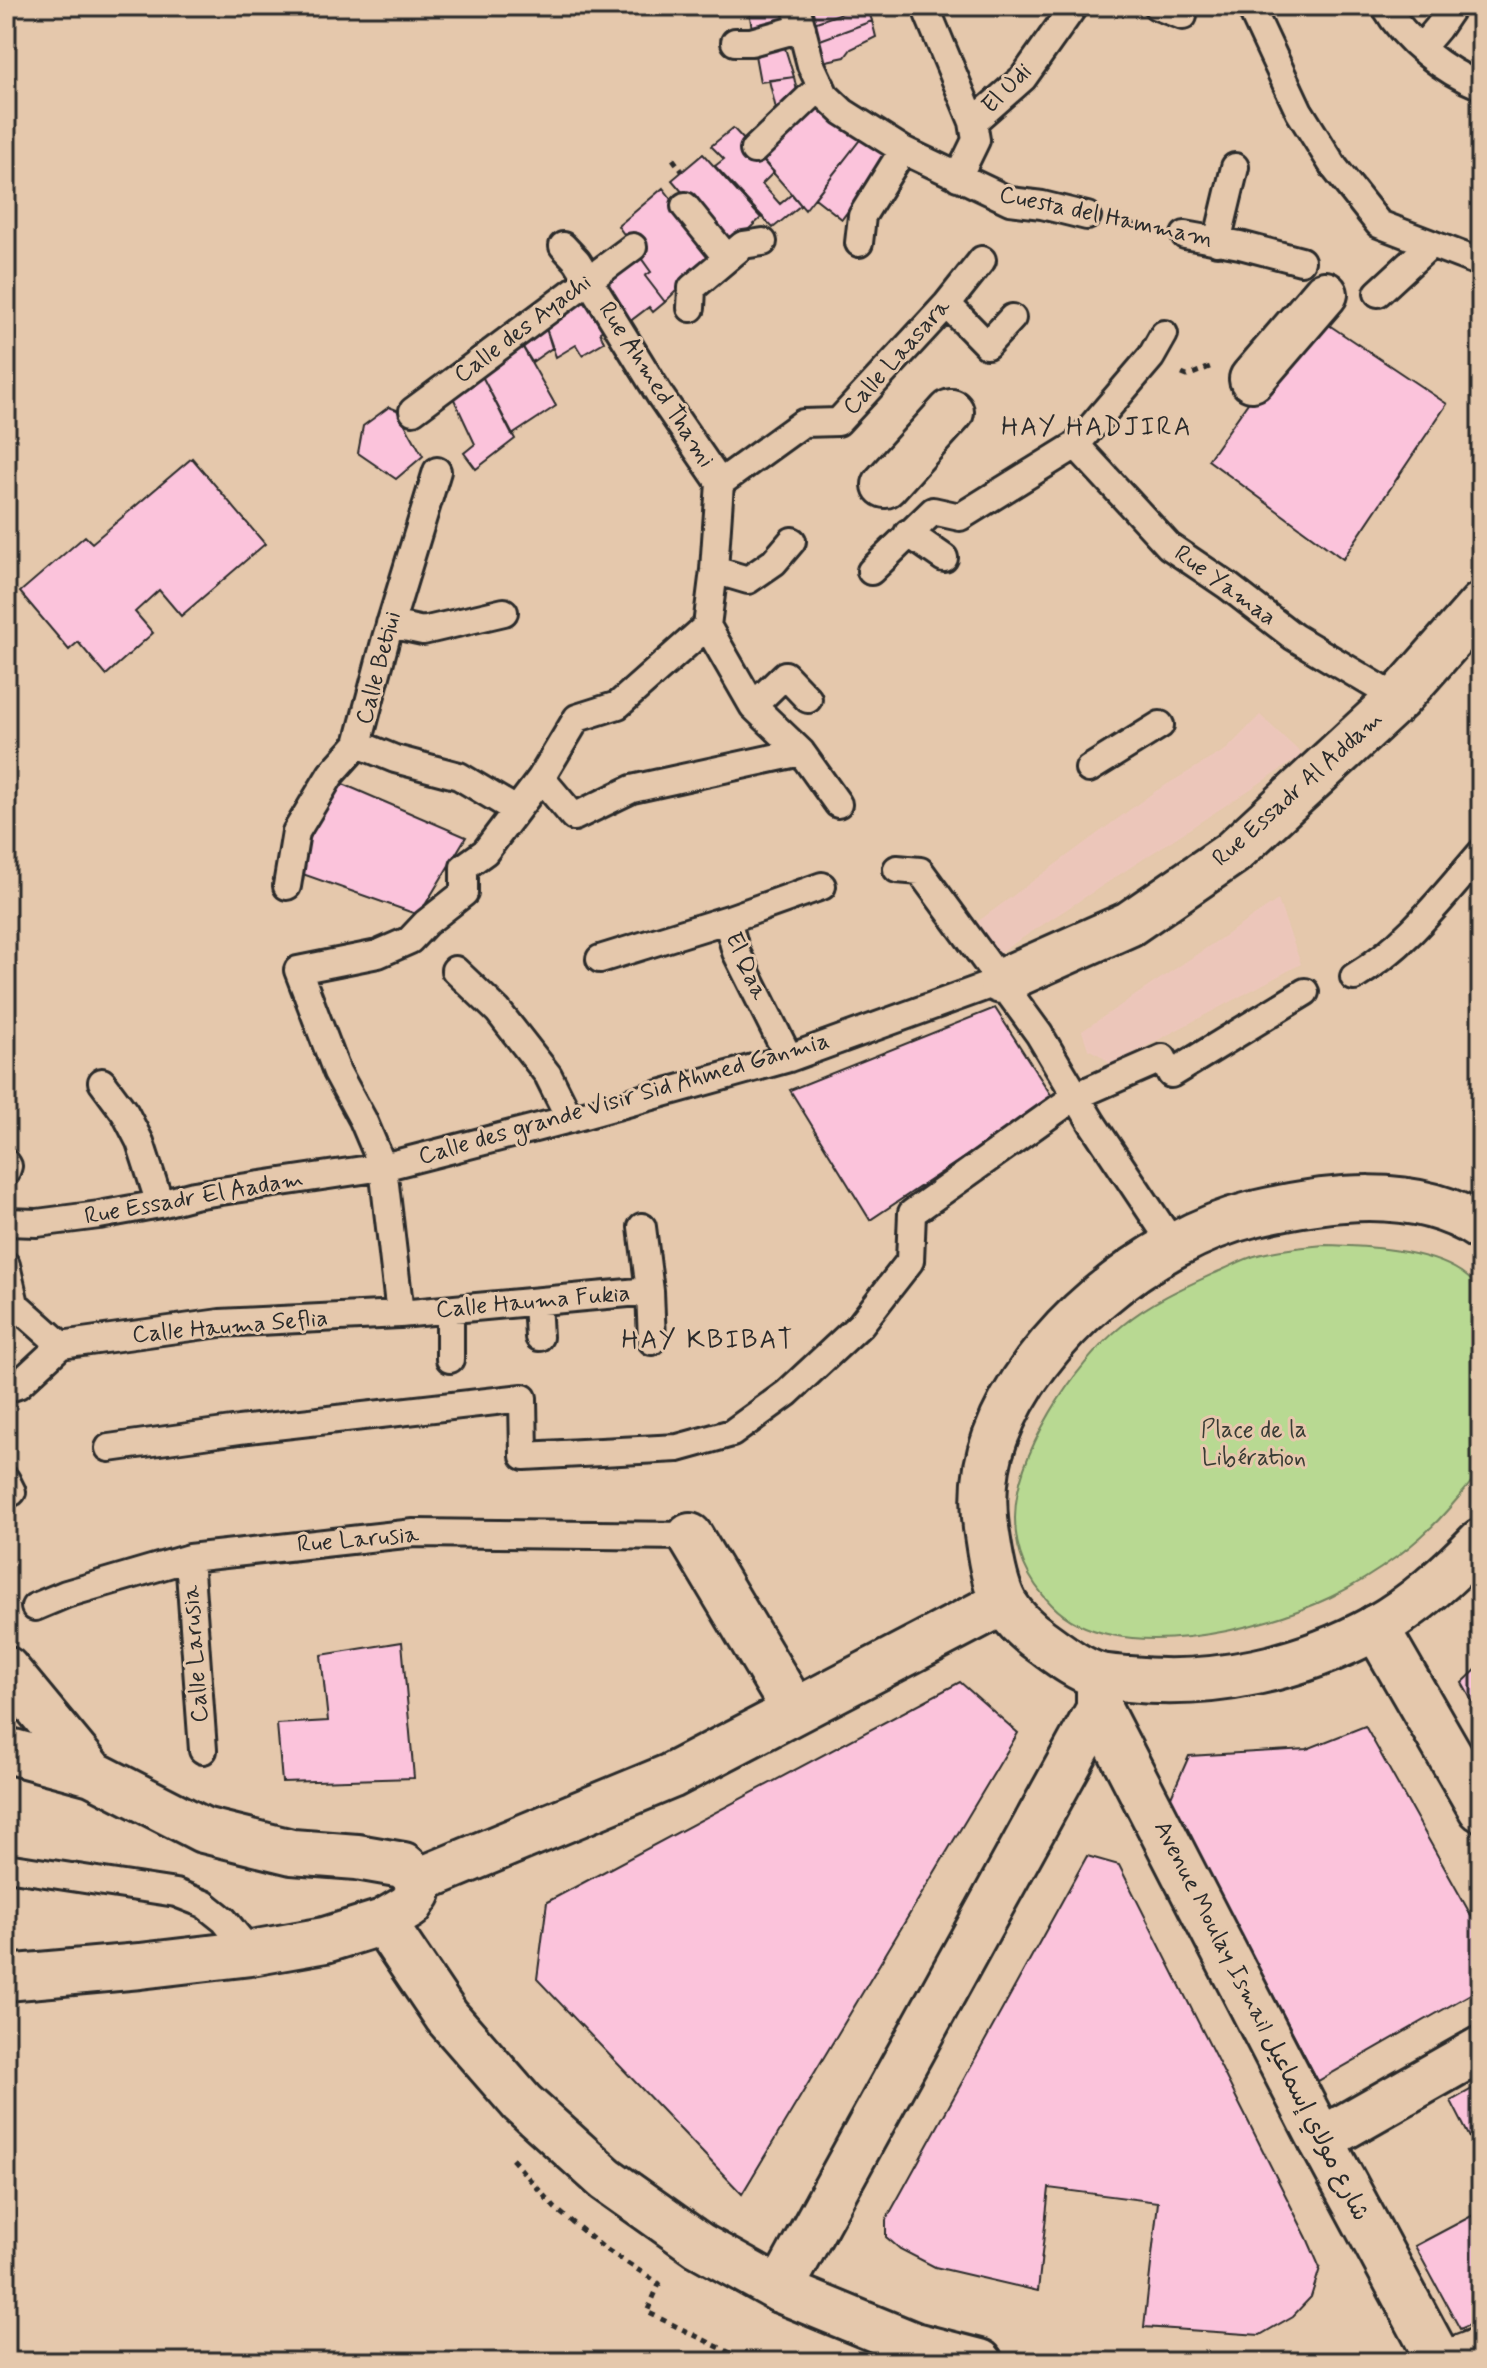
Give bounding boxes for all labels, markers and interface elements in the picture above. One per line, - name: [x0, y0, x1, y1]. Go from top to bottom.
- street label: El Udi: [975, 57, 1039, 121]
- street label: Cuesta del Hammam: [996, 179, 1216, 255]
- street label: Calle des Ayachi: [448, 267, 598, 391]
- street label: Calle Laasara: [836, 292, 958, 422]
- street label: Rue Ahmed Thami: [591, 296, 721, 474]
- district label: HAY HADJIRA: [1001, 411, 1193, 445]
- street label: Rue Yamaa: [1168, 538, 1282, 634]
- street label: Calle Betiui: [349, 608, 409, 728]
- street label: Rue Essadr Al Addam: [1206, 704, 1390, 874]
- street label: El Qaa: [717, 927, 775, 1005]
- street label: Calle des grande Visir Sid Ahmed Ganmia: [415, 1025, 834, 1175]
- street label: Rue Essadr El Aadam: [82, 1163, 306, 1233]
- street label: Calle Hauma Fukia: [434, 1278, 632, 1326]
- street label: Calle Hauma Seflia: [131, 1303, 329, 1351]
- district label: HAY KBIBAT: [621, 1324, 795, 1358]
- park label: Place de la Libération: [1201, 1415, 1307, 1474]
- street label: Rue Larusia: [296, 1519, 421, 1561]
- street label: Calle Larusia: [176, 1584, 216, 1724]
- street label: Avenue Moulay Ismail شارع مولاي إسماعيل: [1146, 1816, 1376, 2226]

